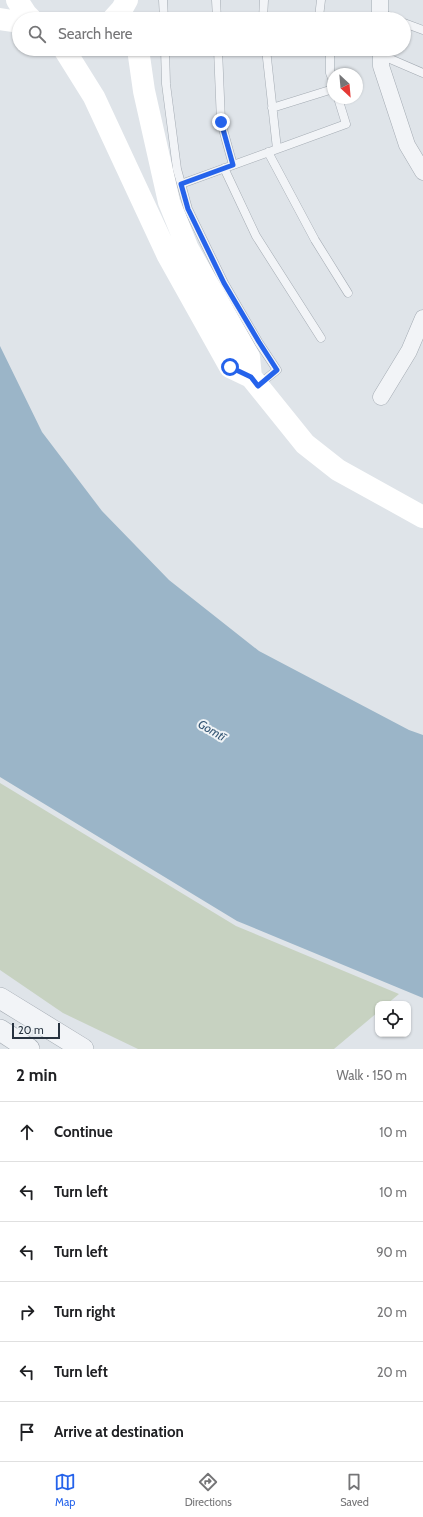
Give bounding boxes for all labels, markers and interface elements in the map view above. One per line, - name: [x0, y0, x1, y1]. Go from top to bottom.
- search box: [12, 12, 411, 56]
- icon: search: [26, 23, 48, 45]
- text: Search here: [58, 25, 133, 43]
- north arrow: [327, 68, 363, 104]
- route end: [212, 113, 230, 131]
- route start: [221, 358, 239, 376]
- water label: Gomtī: [196, 716, 230, 745]
- map controls: [375, 1001, 411, 1037]
- button: locate: [375, 1001, 411, 1037]
- scale bar: [12, 1021, 60, 1040]
- text: 20 m: [18, 1023, 44, 1037]
- text: 2 min: [16, 1065, 57, 1085]
- text: Walk · 150 m: [336, 1067, 407, 1083]
- icon: ahead: [16, 1121, 38, 1143]
- text: Continue: [54, 1123, 113, 1141]
- text: 10 m: [379, 1124, 407, 1140]
- icon: left: [16, 1181, 38, 1203]
- text: Turn left: [54, 1183, 108, 1201]
- text: 10 m: [379, 1184, 407, 1200]
- icon: left: [16, 1241, 38, 1263]
- text: Turn left: [54, 1243, 108, 1261]
- text: 90 m: [376, 1244, 407, 1260]
- icon: right: [16, 1301, 38, 1323]
- text: Turn right: [54, 1303, 115, 1321]
- text: 20 m: [377, 1304, 407, 1320]
- icon: left: [16, 1361, 38, 1383]
- text: Turn left: [54, 1363, 108, 1381]
- text: 20 m: [377, 1364, 407, 1380]
- icon: arrive: [16, 1421, 38, 1443]
- text: Arrive at destination: [54, 1423, 184, 1441]
- tab: Map: [54, 1471, 76, 1509]
- tab: Directions: [185, 1471, 232, 1509]
- tab: Saved: [340, 1471, 369, 1509]

